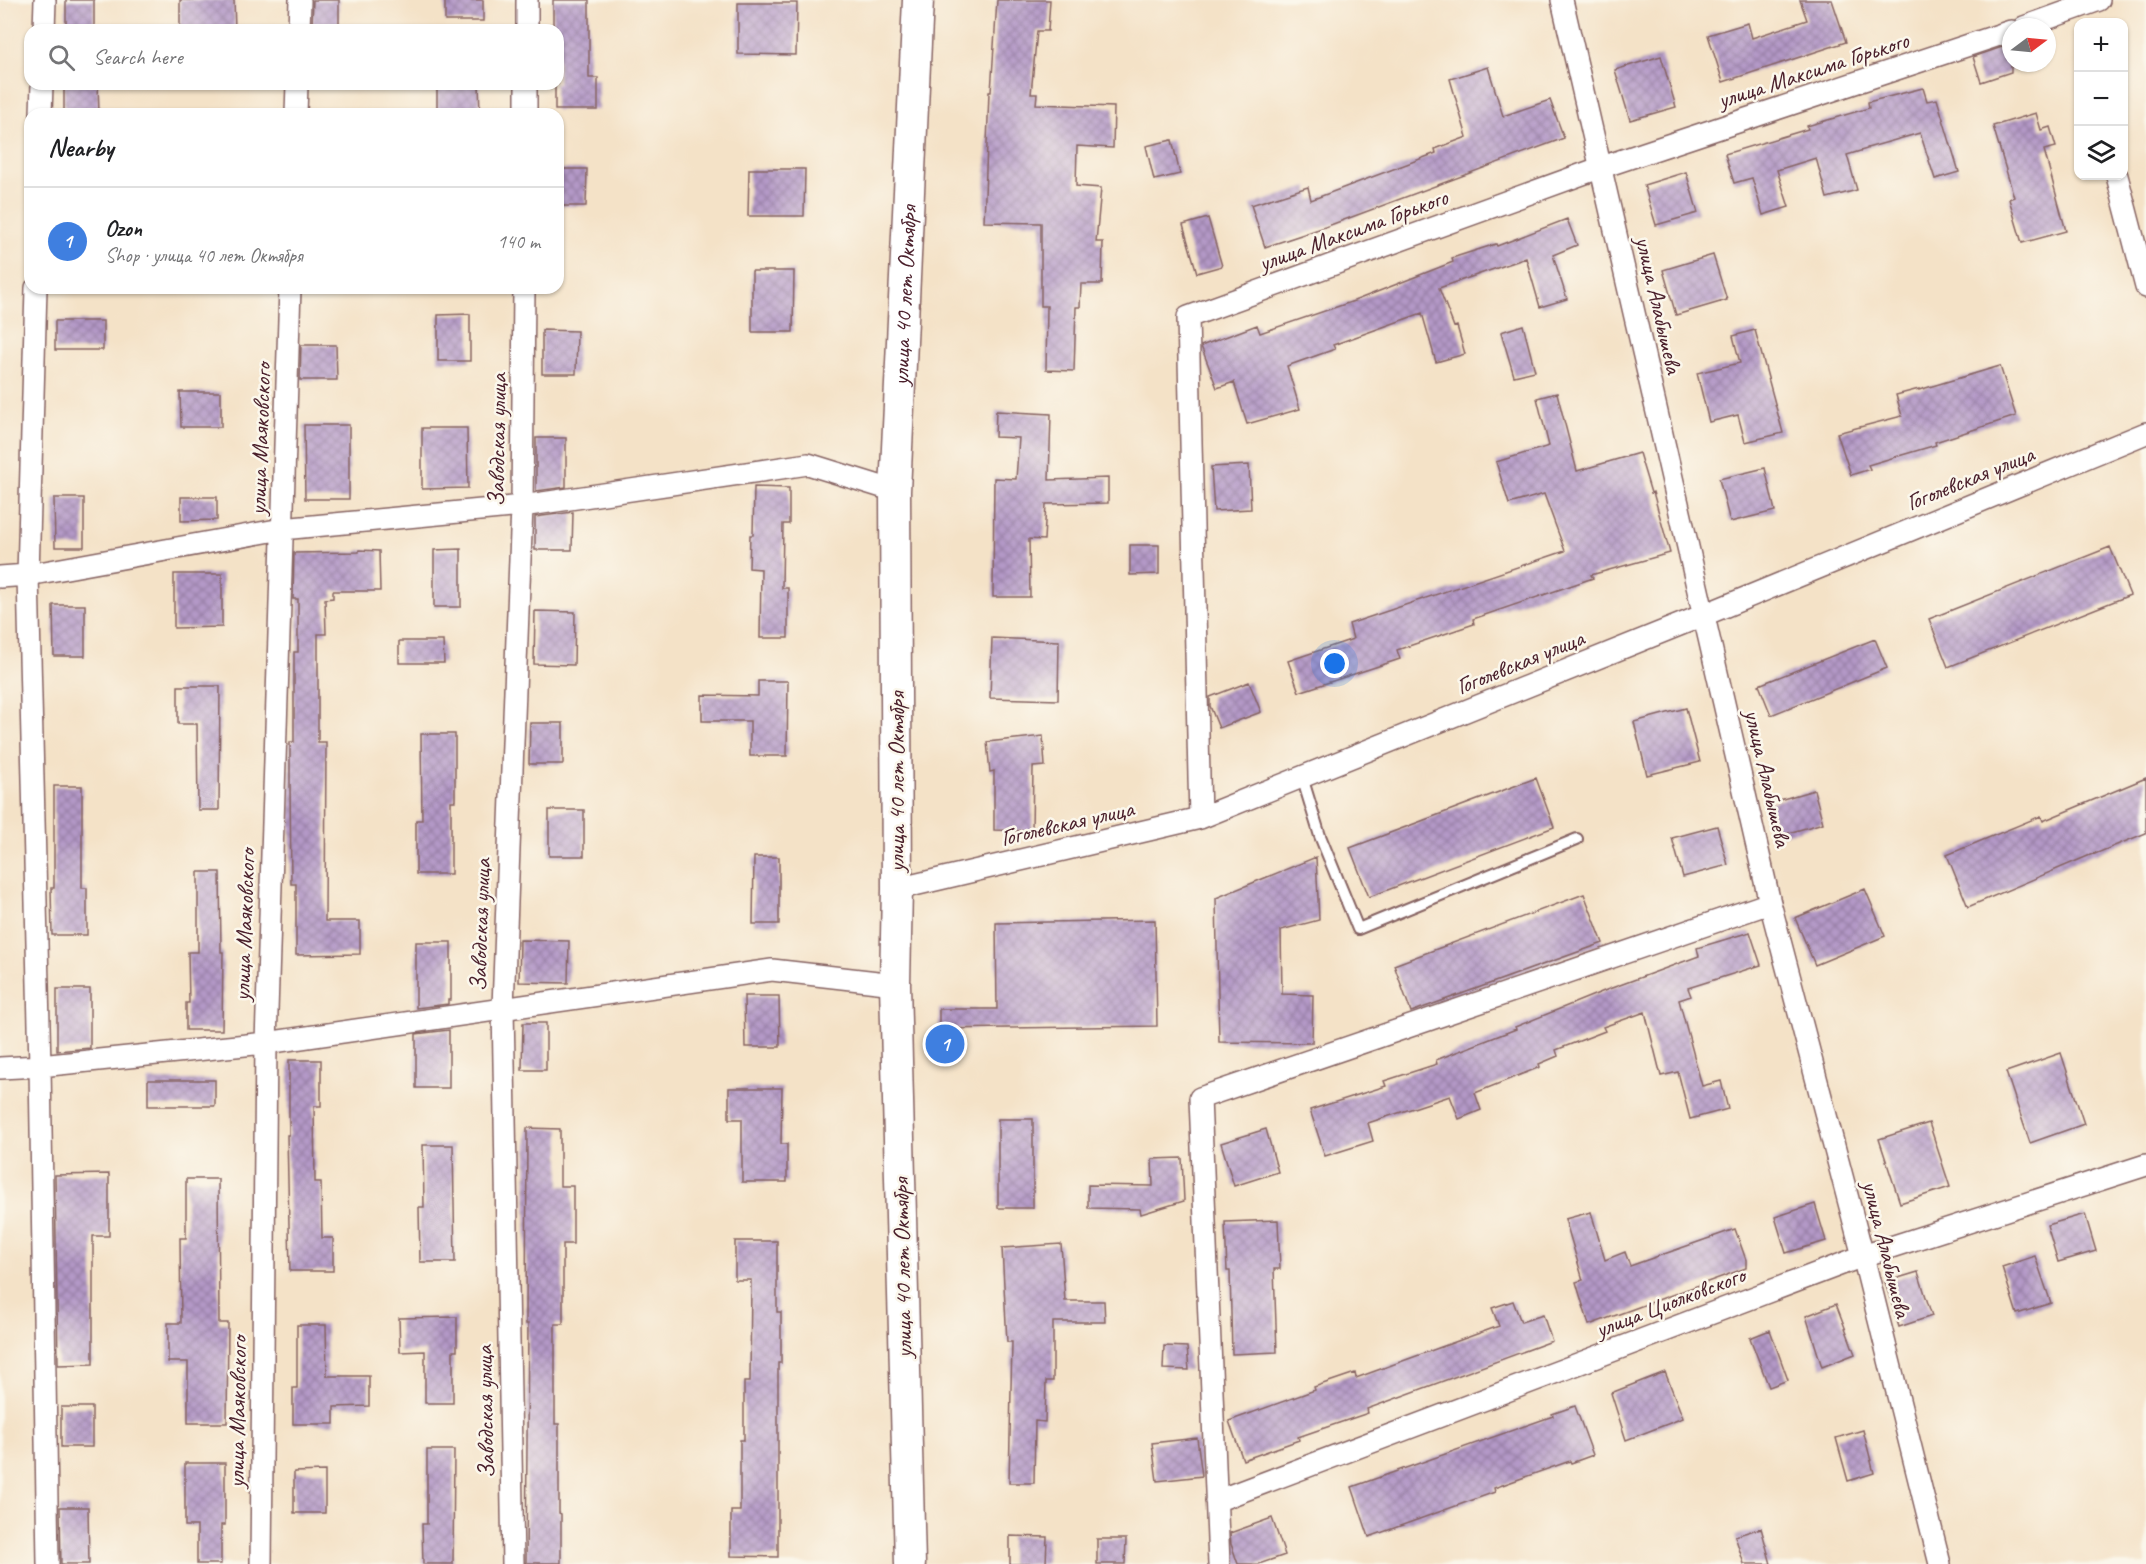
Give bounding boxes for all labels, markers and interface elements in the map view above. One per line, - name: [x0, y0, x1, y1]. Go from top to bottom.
- north arrow: [2002, 18, 2056, 72]
- map controls: [2074, 18, 2128, 180]
- button: +: [2074, 18, 2128, 72]
- search box: [24, 24, 564, 90]
- street label: улица Максима Горького: [1712, 25, 1914, 116]
- icon: search: [45, 41, 78, 74]
- text: Search here: [93, 43, 183, 71]
- button: −: [2074, 72, 2128, 126]
- button: layers: [2074, 126, 2128, 180]
- text: Nearby: [48, 131, 113, 164]
- street label: улица Максима Горького: [1253, 181, 1453, 279]
- street label: улица 40 лет Октября: [885, 203, 923, 388]
- text: Ozon: [105, 215, 142, 243]
- text: 1: [63, 229, 72, 254]
- text: 140 m: [497, 229, 540, 254]
- street label: улица Алабышева: [1628, 231, 1690, 378]
- text: Shop · улица 40 лет Октября: [105, 243, 303, 268]
- street label: улица Маяковского: [242, 360, 278, 518]
- street label: Заводская улица: [481, 372, 513, 507]
- street label: Гоголевская улица: [1902, 438, 2040, 517]
- street label: Гоголевская улица: [1452, 622, 1590, 701]
- your location: [1320, 649, 1349, 678]
- street label: улица 40 лет Октября: [881, 690, 911, 874]
- street label: улица Алабышева: [1737, 704, 1799, 851]
- street label: Гоголевская улица: [998, 793, 1138, 853]
- street label: улица Маяковского: [226, 846, 262, 1004]
- street label: Заводская улица: [463, 856, 497, 992]
- pin: 1: [926, 1022, 964, 1066]
- street label: улица 40 лет Октября: [885, 1176, 919, 1360]
- street label: улица Алабышева: [1855, 1176, 1919, 1322]
- street label: улица Циолковского: [1589, 1259, 1751, 1345]
- street label: улица Маяковского: [221, 1333, 253, 1490]
- street label: Заводская улица: [469, 1344, 501, 1479]

